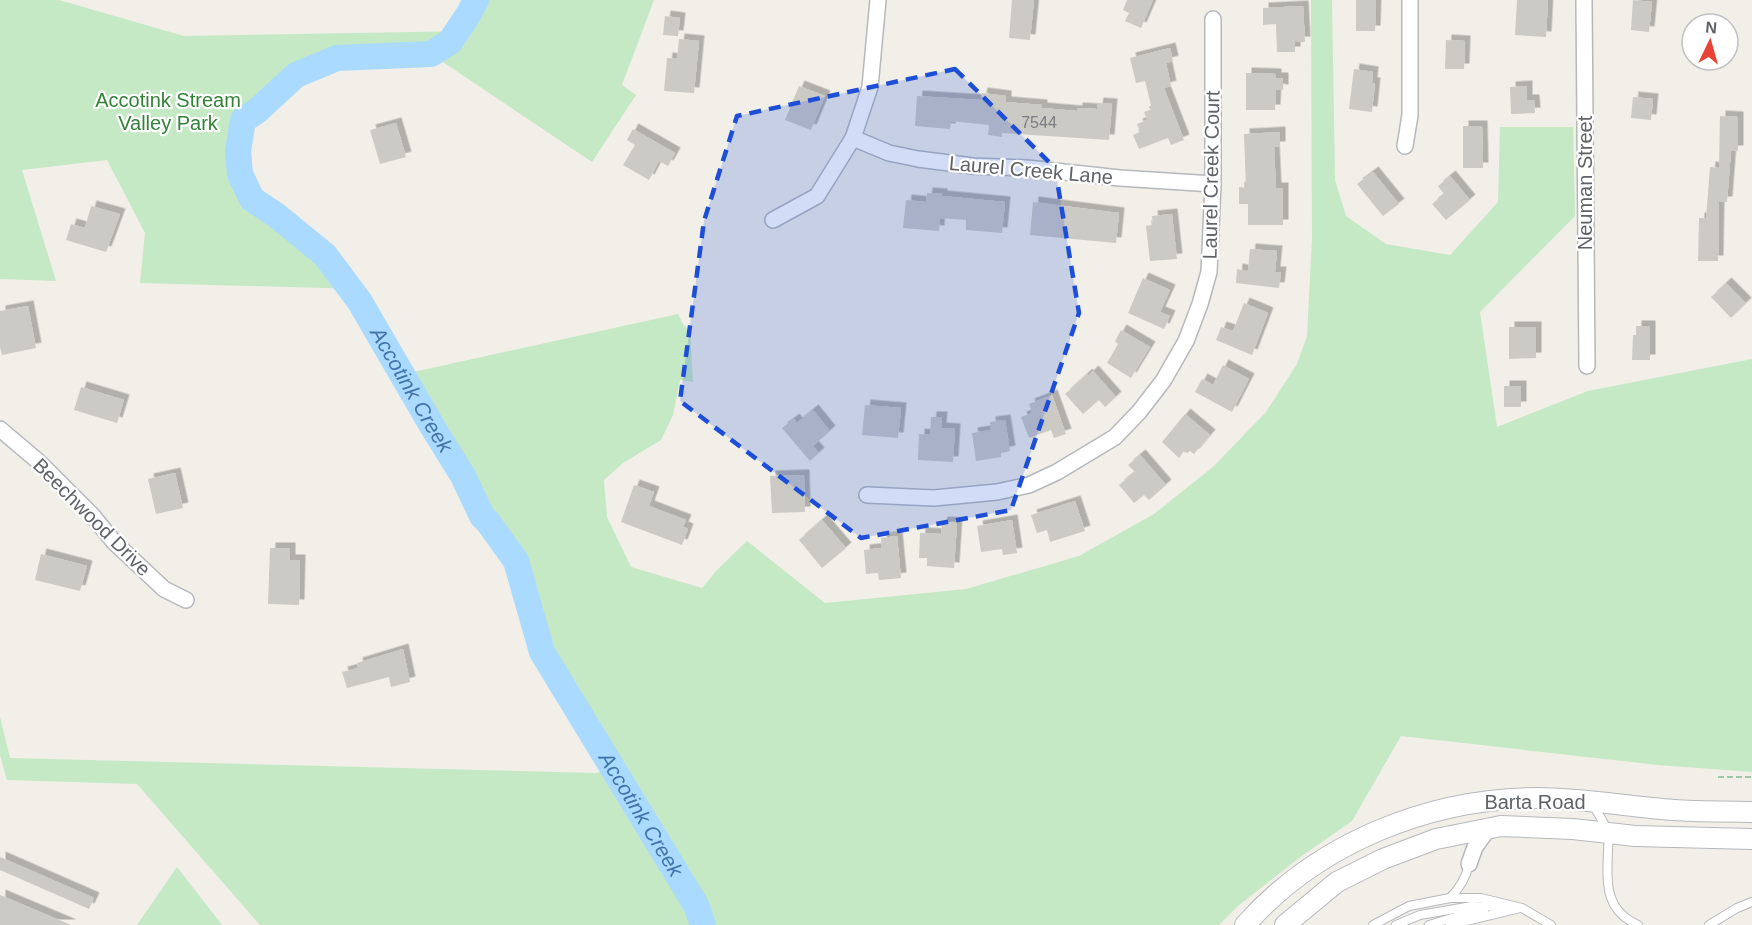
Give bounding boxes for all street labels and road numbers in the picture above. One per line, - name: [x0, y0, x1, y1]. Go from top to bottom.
- street label: Laurel Creek Court: [1199, 90, 1223, 260]
- street label: Neuman Street: [1574, 115, 1596, 250]
- street label: Laurel Creek Lane: [948, 152, 1114, 188]
- street label: Beechwood Drive: [29, 454, 155, 580]
- street label: Barta Road: [1484, 791, 1586, 813]

